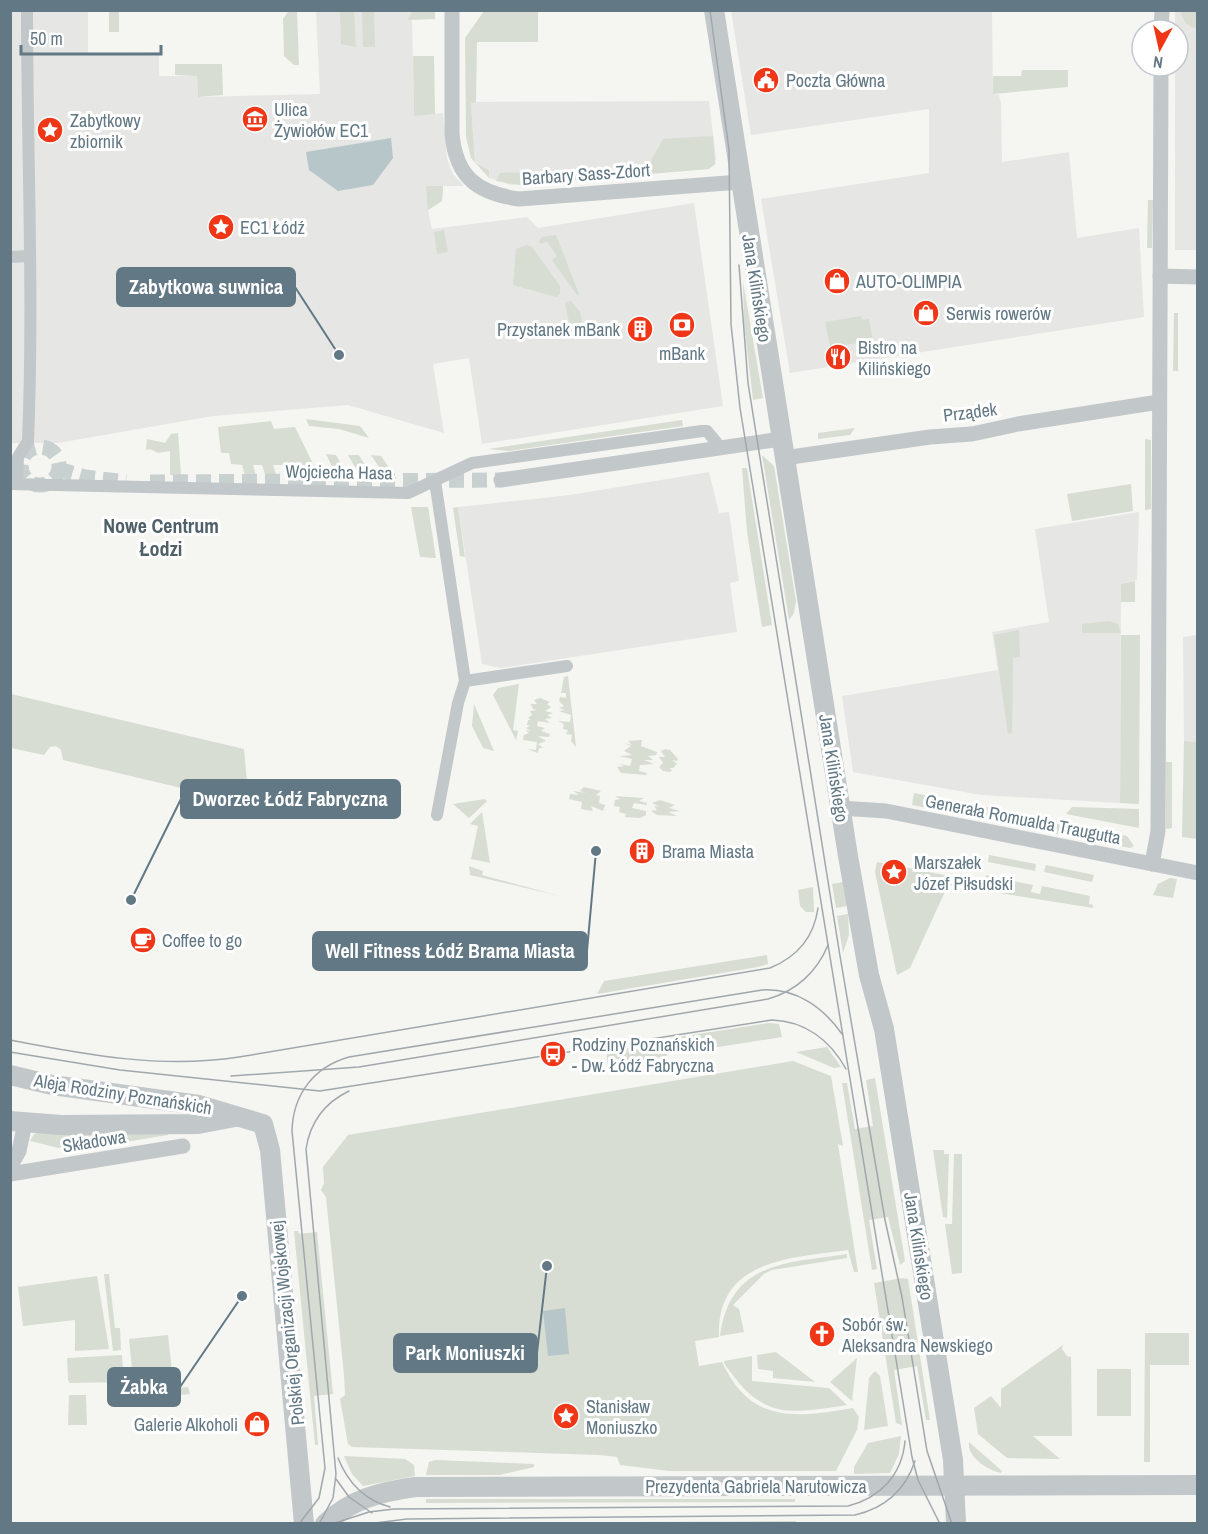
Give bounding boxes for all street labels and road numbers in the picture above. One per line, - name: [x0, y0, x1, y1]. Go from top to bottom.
- street label: Barbary Sass-Zdort: [521, 157, 651, 191]
- street label: Jana Kilińskiego: [736, 232, 778, 344]
- street label: Prządek: [942, 396, 999, 428]
- street label: Wojciecha Hasa: [285, 459, 393, 485]
- street label: Jana Kilińskiego: [813, 712, 855, 824]
- street label: Generała Romualda Traugutta: [923, 788, 1123, 850]
- street label: Aleja Rodziny Poznańskich: [31, 1067, 214, 1120]
- street label: Składowa: [60, 1124, 128, 1158]
- street label: Jana Kilińskiego: [898, 1190, 940, 1302]
- street label: Polskiej Organizacji Wojskowej: [264, 1219, 310, 1427]
- street label: Prezydenta Gabriela Narutowicza: [645, 1474, 867, 1499]

